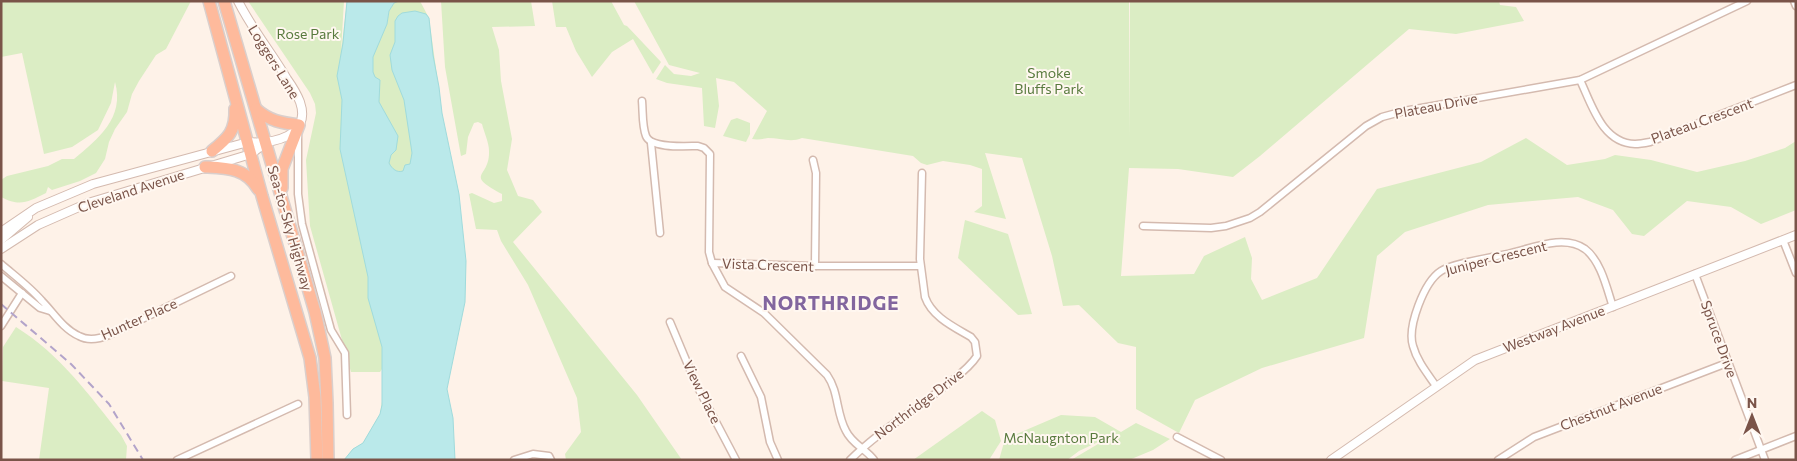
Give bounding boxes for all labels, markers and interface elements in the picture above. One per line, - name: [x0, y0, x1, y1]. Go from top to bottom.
- street label: Loggers Lane: [245, 22, 304, 102]
- park label: Rose Park: [277, 25, 340, 42]
- park label: Smoke Bluffs Park: [1014, 64, 1084, 97]
- street label: Plateau Drive: [1393, 89, 1479, 122]
- street label: Plateau Crescent: [1649, 94, 1755, 147]
- street label: Sea-to-Sky Highway: [264, 163, 316, 292]
- street label: Cleveland Avenue: [75, 165, 186, 216]
- street label: Juniper Crescent: [1443, 237, 1549, 278]
- street label: Vista Crescent: [722, 254, 815, 275]
- district label: NORTHRIDGE: [762, 291, 900, 314]
- street label: Hunter Place: [98, 294, 180, 343]
- street label: Spruce Drive: [1698, 298, 1741, 380]
- street label: Westway Avenue: [1501, 301, 1607, 356]
- street label: View Place: [680, 357, 725, 426]
- street label: Northridge Drive: [871, 365, 966, 443]
- street label: Chestnut Avenue: [1557, 379, 1664, 434]
- north arrow: [1727, 391, 1777, 441]
- text: N: [1747, 394, 1757, 411]
- park label: McNaugnton Park: [1003, 429, 1119, 446]

